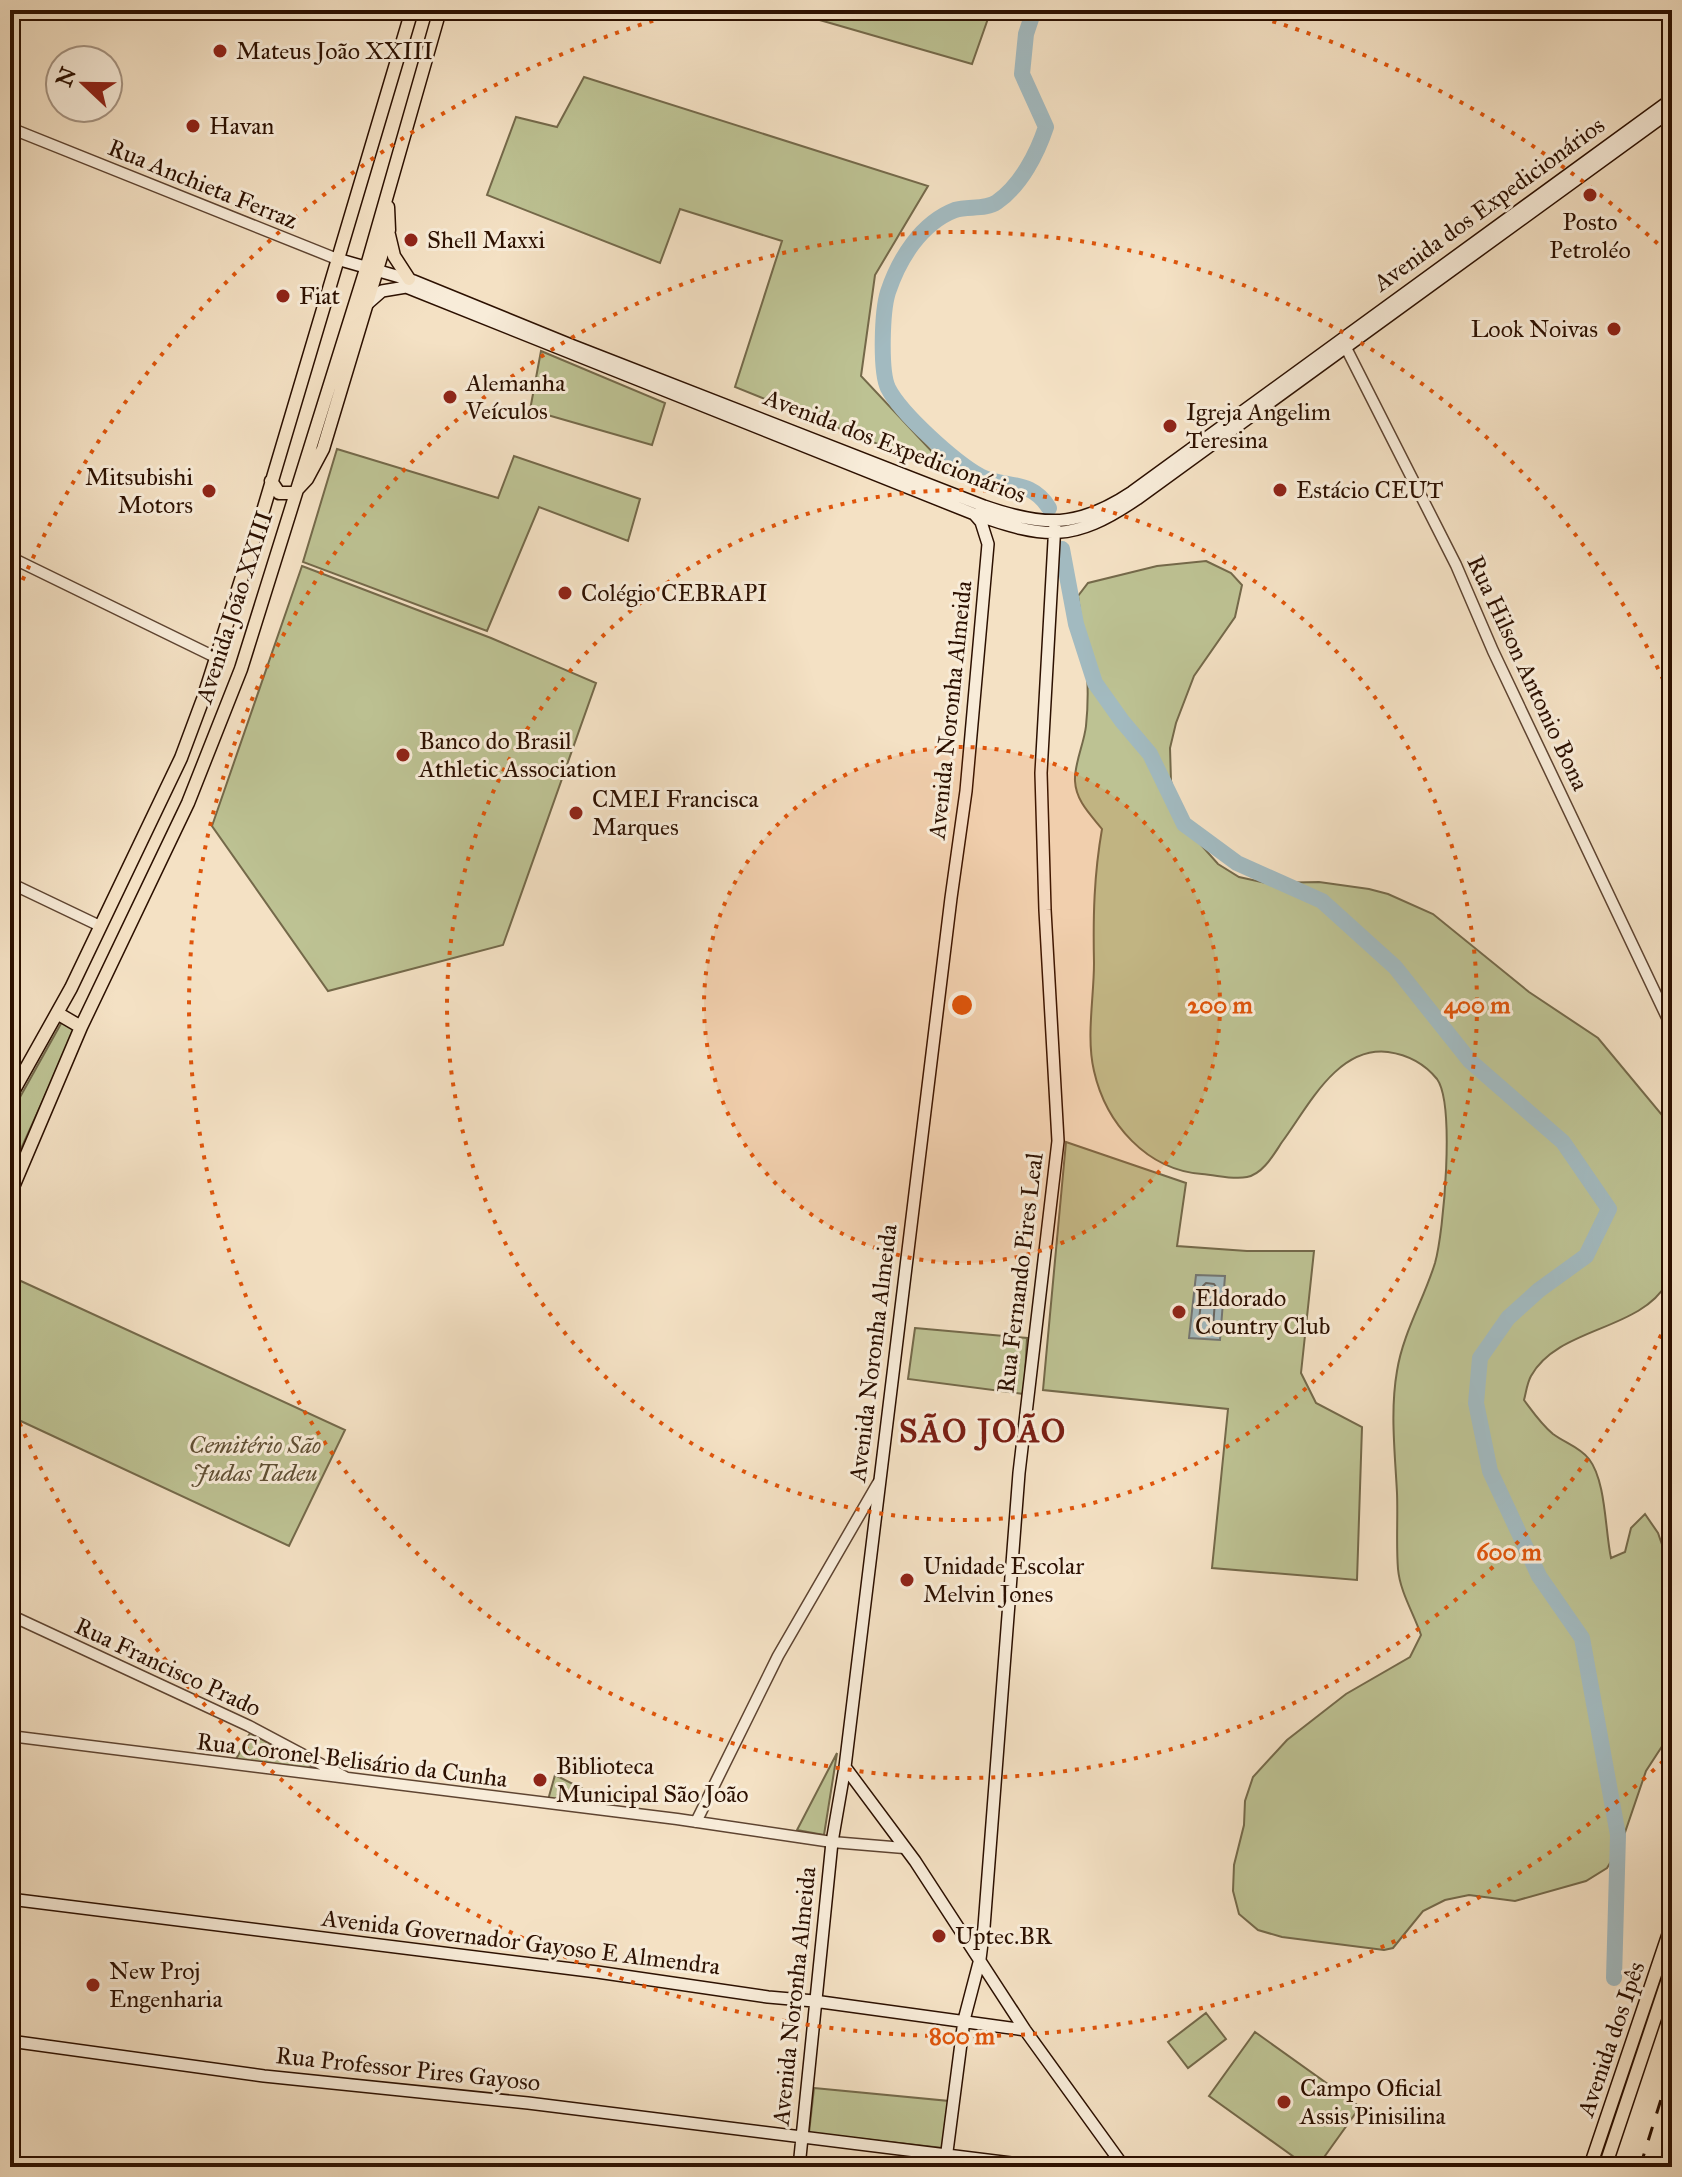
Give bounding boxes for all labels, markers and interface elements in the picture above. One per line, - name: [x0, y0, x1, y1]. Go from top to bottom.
- place label: Mateus João XXIII: [236, 36, 433, 66]
- marker: Mateus João XXIII: [211, 42, 229, 60]
- north arrow: [44, 44, 124, 124]
- text: N: [50, 63, 82, 90]
- street label: Avenida dos Expedicionários: [1367, 110, 1610, 299]
- place label: Havan: [209, 111, 274, 141]
- marker: Havan: [184, 117, 202, 135]
- street label: Rua Anchieta Ferraz: [104, 132, 302, 236]
- marker: Posto Petroléo: [1581, 186, 1599, 204]
- place label: Posto Petroléo: [1549, 207, 1631, 265]
- place label: Shell Maxxi: [427, 225, 545, 255]
- marker: Shell Maxxi: [402, 231, 420, 249]
- place label: Fiat: [299, 281, 340, 311]
- marker: Fiat: [274, 287, 292, 305]
- place label: Look Noivas: [1471, 314, 1598, 344]
- marker: Look Noivas: [1605, 320, 1623, 338]
- place label: Alemanha Veículos: [465, 368, 566, 426]
- street label: Avenida dos Expedicionários: [759, 382, 1030, 510]
- marker: Alemanha Veículos: [441, 388, 459, 406]
- place label: Igreja Angelim Teresina: [1186, 397, 1331, 455]
- marker: Igreja Angelim Teresina: [1161, 417, 1179, 435]
- place label: Mitsubishi Motors: [85, 462, 193, 520]
- place label: Estácio CEUT: [1296, 475, 1443, 505]
- marker: Estácio CEUT: [1271, 481, 1289, 499]
- marker: Mitsubishi Motors: [200, 482, 218, 500]
- street label: Avenida João XXIII: [188, 507, 279, 708]
- street label: Rua Hilson Antonio Bona: [1460, 551, 1596, 796]
- place label: Colégio CEBRAPI: [581, 578, 767, 608]
- street label: Avenida Noronha Almeida: [921, 578, 979, 842]
- marker: Colégio CEBRAPI: [556, 584, 574, 602]
- place label: Banco do Brasil Athletic Association: [418, 726, 617, 784]
- marker: Banco do Brasil Athletic Association: [394, 746, 412, 764]
- place label: CMEI Francisca Marques: [592, 784, 760, 842]
- marker: CMEI Francisca Marques: [567, 804, 585, 822]
- text: 200 m: [1187, 990, 1253, 1020]
- text: 400 m: [1444, 990, 1511, 1020]
- centre of rings: [948, 991, 976, 1019]
- street label: Rua Fernando Pires Leal: [990, 1151, 1050, 1395]
- street label: Avenida Noronha Almeida: [842, 1221, 904, 1485]
- place label: Eldorado Country Club: [1195, 1283, 1330, 1341]
- marker: Eldorado Country Club: [1170, 1303, 1188, 1321]
- district label: SÃO JOÃO: [899, 1412, 1067, 1451]
- park label: Cemitério São Judas Tadeu: [189, 1430, 321, 1488]
- text: 600 m: [1476, 1537, 1543, 1567]
- place label: Unidade Escolar Melvin Jones: [923, 1551, 1084, 1609]
- marker: Unidade Escolar Melvin Jones: [898, 1571, 916, 1589]
- street label: Rua Francisco Prado: [70, 1611, 266, 1723]
- street label: Rua Coronel Belisário da Cunha: [195, 1726, 510, 1794]
- place label: Biblioteca Municipal São João: [556, 1751, 749, 1809]
- marker: Biblioteca Municipal São João: [531, 1771, 549, 1789]
- street label: Avenida Noronha Almeida: [765, 1864, 823, 2128]
- street label: Avenida Governador Gayoso E Almendra: [319, 1903, 723, 1981]
- place label: Uptec.BR: [955, 1921, 1053, 1951]
- marker: Uptec.BR: [930, 1927, 948, 1945]
- place label: New Proj Engenharia: [109, 1956, 223, 2014]
- street label: Avenida dos Ipês: [1570, 1957, 1652, 2122]
- marker: New Proj Engenharia: [84, 1976, 102, 1994]
- text: 800 m: [929, 2021, 996, 2051]
- street label: Rua Professor Pires Gayoso: [274, 2040, 542, 2098]
- place label: Campo Oficial Assis Pinisilina: [1299, 2073, 1447, 2131]
- marker: Campo Oficial Assis Pinisilina: [1275, 2093, 1293, 2111]

